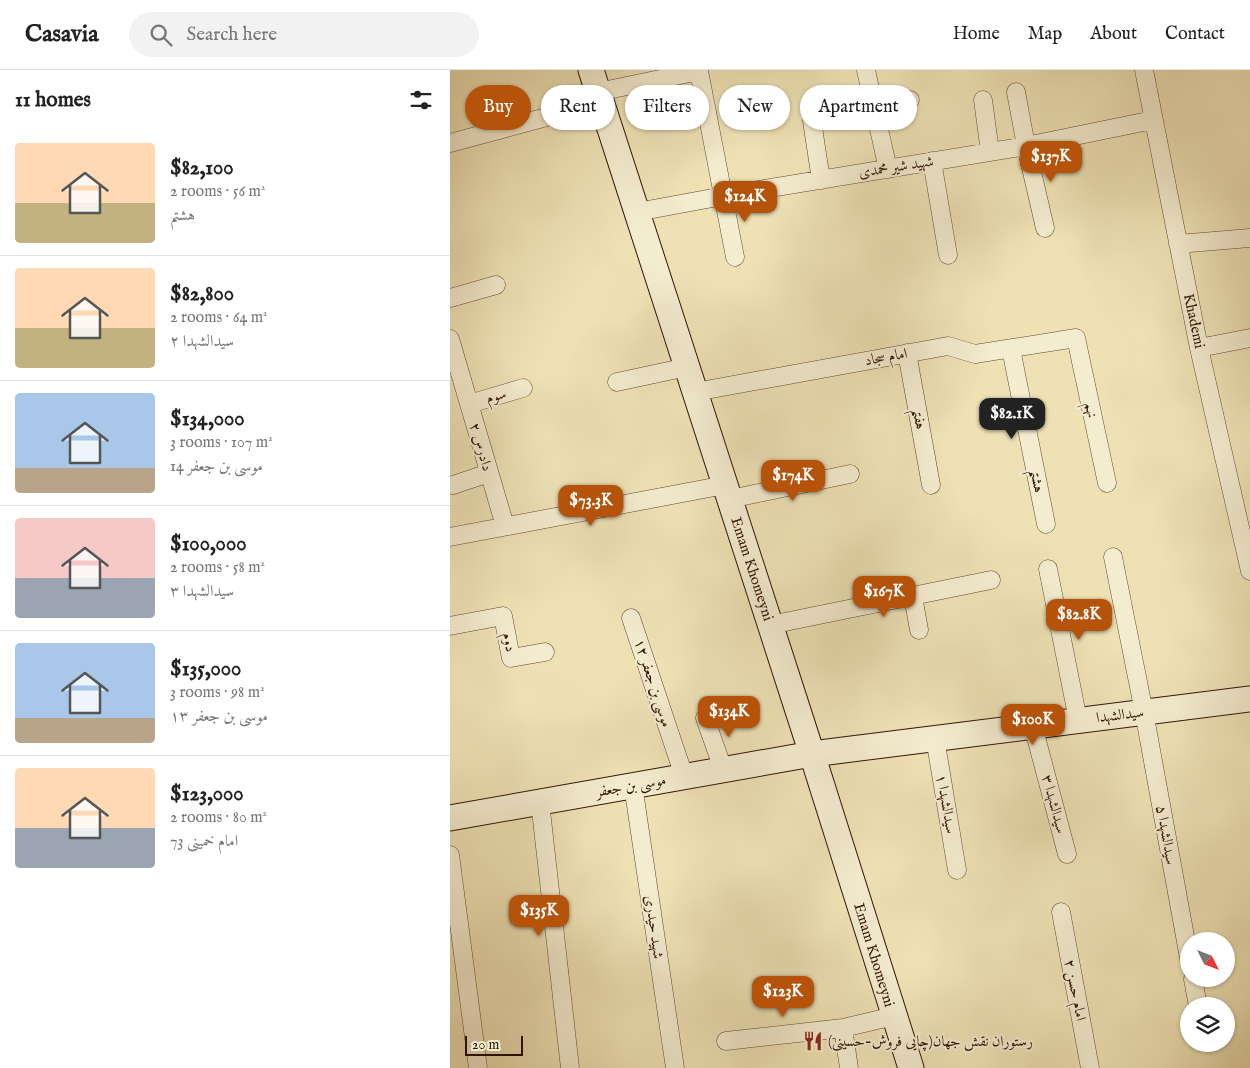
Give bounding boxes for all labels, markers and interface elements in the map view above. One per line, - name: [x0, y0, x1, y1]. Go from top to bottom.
- search box: [129, 12, 479, 57]
- text: Casavia: [25, 19, 99, 50]
- icon: search: [147, 21, 175, 49]
- text: Search here: [187, 23, 277, 47]
- text: Home: [953, 23, 1000, 46]
- text: Map: [1028, 23, 1062, 46]
- text: About: [1090, 23, 1137, 46]
- text: Contact: [1165, 23, 1225, 46]
- chip: Buy: [465, 85, 531, 130]
- chip: Rent: [541, 85, 615, 130]
- chip: Filters: [625, 85, 709, 130]
- chip: New: [719, 85, 790, 130]
- chip: Apartment: [800, 85, 917, 130]
- icon: filters: [407, 86, 435, 114]
- text: 11 homes: [15, 87, 91, 114]
- pin: $137K: [1016, 140, 1086, 183]
- text: $137K: [1031, 147, 1071, 167]
- street label: شهید شیر محمدی: [857, 152, 935, 182]
- text: $82,100: [170, 155, 234, 182]
- icon: home: [55, 163, 115, 223]
- pin: $124K: [710, 180, 780, 223]
- text: 2 rooms · 56 m²: [170, 182, 265, 202]
- text: $124K: [724, 187, 766, 207]
- text: هشتم: [170, 206, 195, 226]
- text: $82,800: [170, 281, 234, 308]
- icon: home: [55, 288, 115, 348]
- street label: Khademi: [1179, 292, 1209, 350]
- text: 2 rooms · 64 m²: [170, 308, 268, 328]
- text: سیدالشهدا ۲: [170, 332, 234, 352]
- street label: امام سجاد: [863, 344, 909, 373]
- street label: سوم: [484, 384, 509, 411]
- pin: $82.1K: [971, 398, 1053, 440]
- street label: نهم: [1076, 400, 1102, 421]
- text: $82.1K: [990, 404, 1034, 424]
- text: $134,000: [170, 406, 245, 433]
- street label: هفتم: [903, 407, 930, 432]
- icon: home: [55, 413, 115, 473]
- street label: دادرس ۲: [465, 421, 497, 473]
- text: 3 rooms · 107 m²: [170, 433, 273, 453]
- text: موسی بن جعفر 14: [170, 457, 263, 477]
- pin: $174K: [758, 460, 828, 502]
- text: $174K: [772, 466, 814, 486]
- street label: هشتم: [1021, 468, 1049, 495]
- pin: $73.3K: [550, 484, 632, 527]
- text: $73.3K: [569, 491, 613, 511]
- street label: Emam Khomeyni: [726, 515, 778, 623]
- text: $100,000: [170, 531, 247, 558]
- icon: home: [55, 538, 115, 598]
- text: 2 rooms · 58 m²: [170, 558, 265, 578]
- pin: $167K: [849, 576, 919, 618]
- text: سیدالشهدا ۳: [170, 582, 234, 602]
- text: $167K: [864, 582, 904, 602]
- pin: $82.8K: [1038, 598, 1120, 641]
- text: $82.8K: [1057, 605, 1101, 625]
- street label: دوم: [495, 630, 520, 654]
- street label: موسی بن جعفر ۱۲: [629, 636, 676, 730]
- text: $135,000: [170, 656, 241, 683]
- icon: home: [55, 663, 115, 723]
- text: 3 rooms · 98 m²: [170, 683, 265, 703]
- pin: $134K: [694, 696, 764, 738]
- text: $134K: [709, 702, 749, 722]
- street label: سیدالشهدا: [1095, 703, 1145, 727]
- pin: $100K: [998, 704, 1068, 746]
- text: موسی بن جعفر ۱۳: [170, 707, 268, 727]
- text: $100K: [1012, 710, 1054, 730]
- street label: موسی بن جعفر: [592, 770, 668, 803]
- street label: سیدالشهدا ۱: [931, 773, 961, 835]
- street label: سیدالشهدا ۳: [1037, 773, 1071, 835]
- text: $123,000: [170, 781, 244, 808]
- icon: home: [55, 788, 115, 848]
- street label: سیدالشهدا ۵: [1151, 804, 1181, 866]
- text: 2 rooms · 80 m²: [170, 808, 267, 828]
- text: امام خمینی 73: [170, 832, 238, 852]
- pin: $135K: [504, 894, 574, 937]
- street label: شهید حیدری: [640, 894, 668, 960]
- text: $135K: [520, 901, 558, 921]
- street label: Emam Khomeyni: [849, 901, 899, 1009]
- north arrow: [1180, 932, 1235, 988]
- map controls: [1180, 932, 1235, 1052]
- street label: امام حسن ۲: [1057, 958, 1090, 1023]
- pin: $123K: [748, 976, 818, 1018]
- text: $123K: [763, 982, 803, 1002]
- button: layers: [1180, 997, 1235, 1052]
- restaurant icon: رستوران نقش جهان(چایی فروش-حسینی): [802, 1030, 824, 1052]
- place label: رستوران نقش جهان(چایی فروش-حسینی): [828, 1032, 1033, 1052]
- scale bar: [465, 1033, 522, 1056]
- text: 20 m: [472, 1036, 499, 1054]

